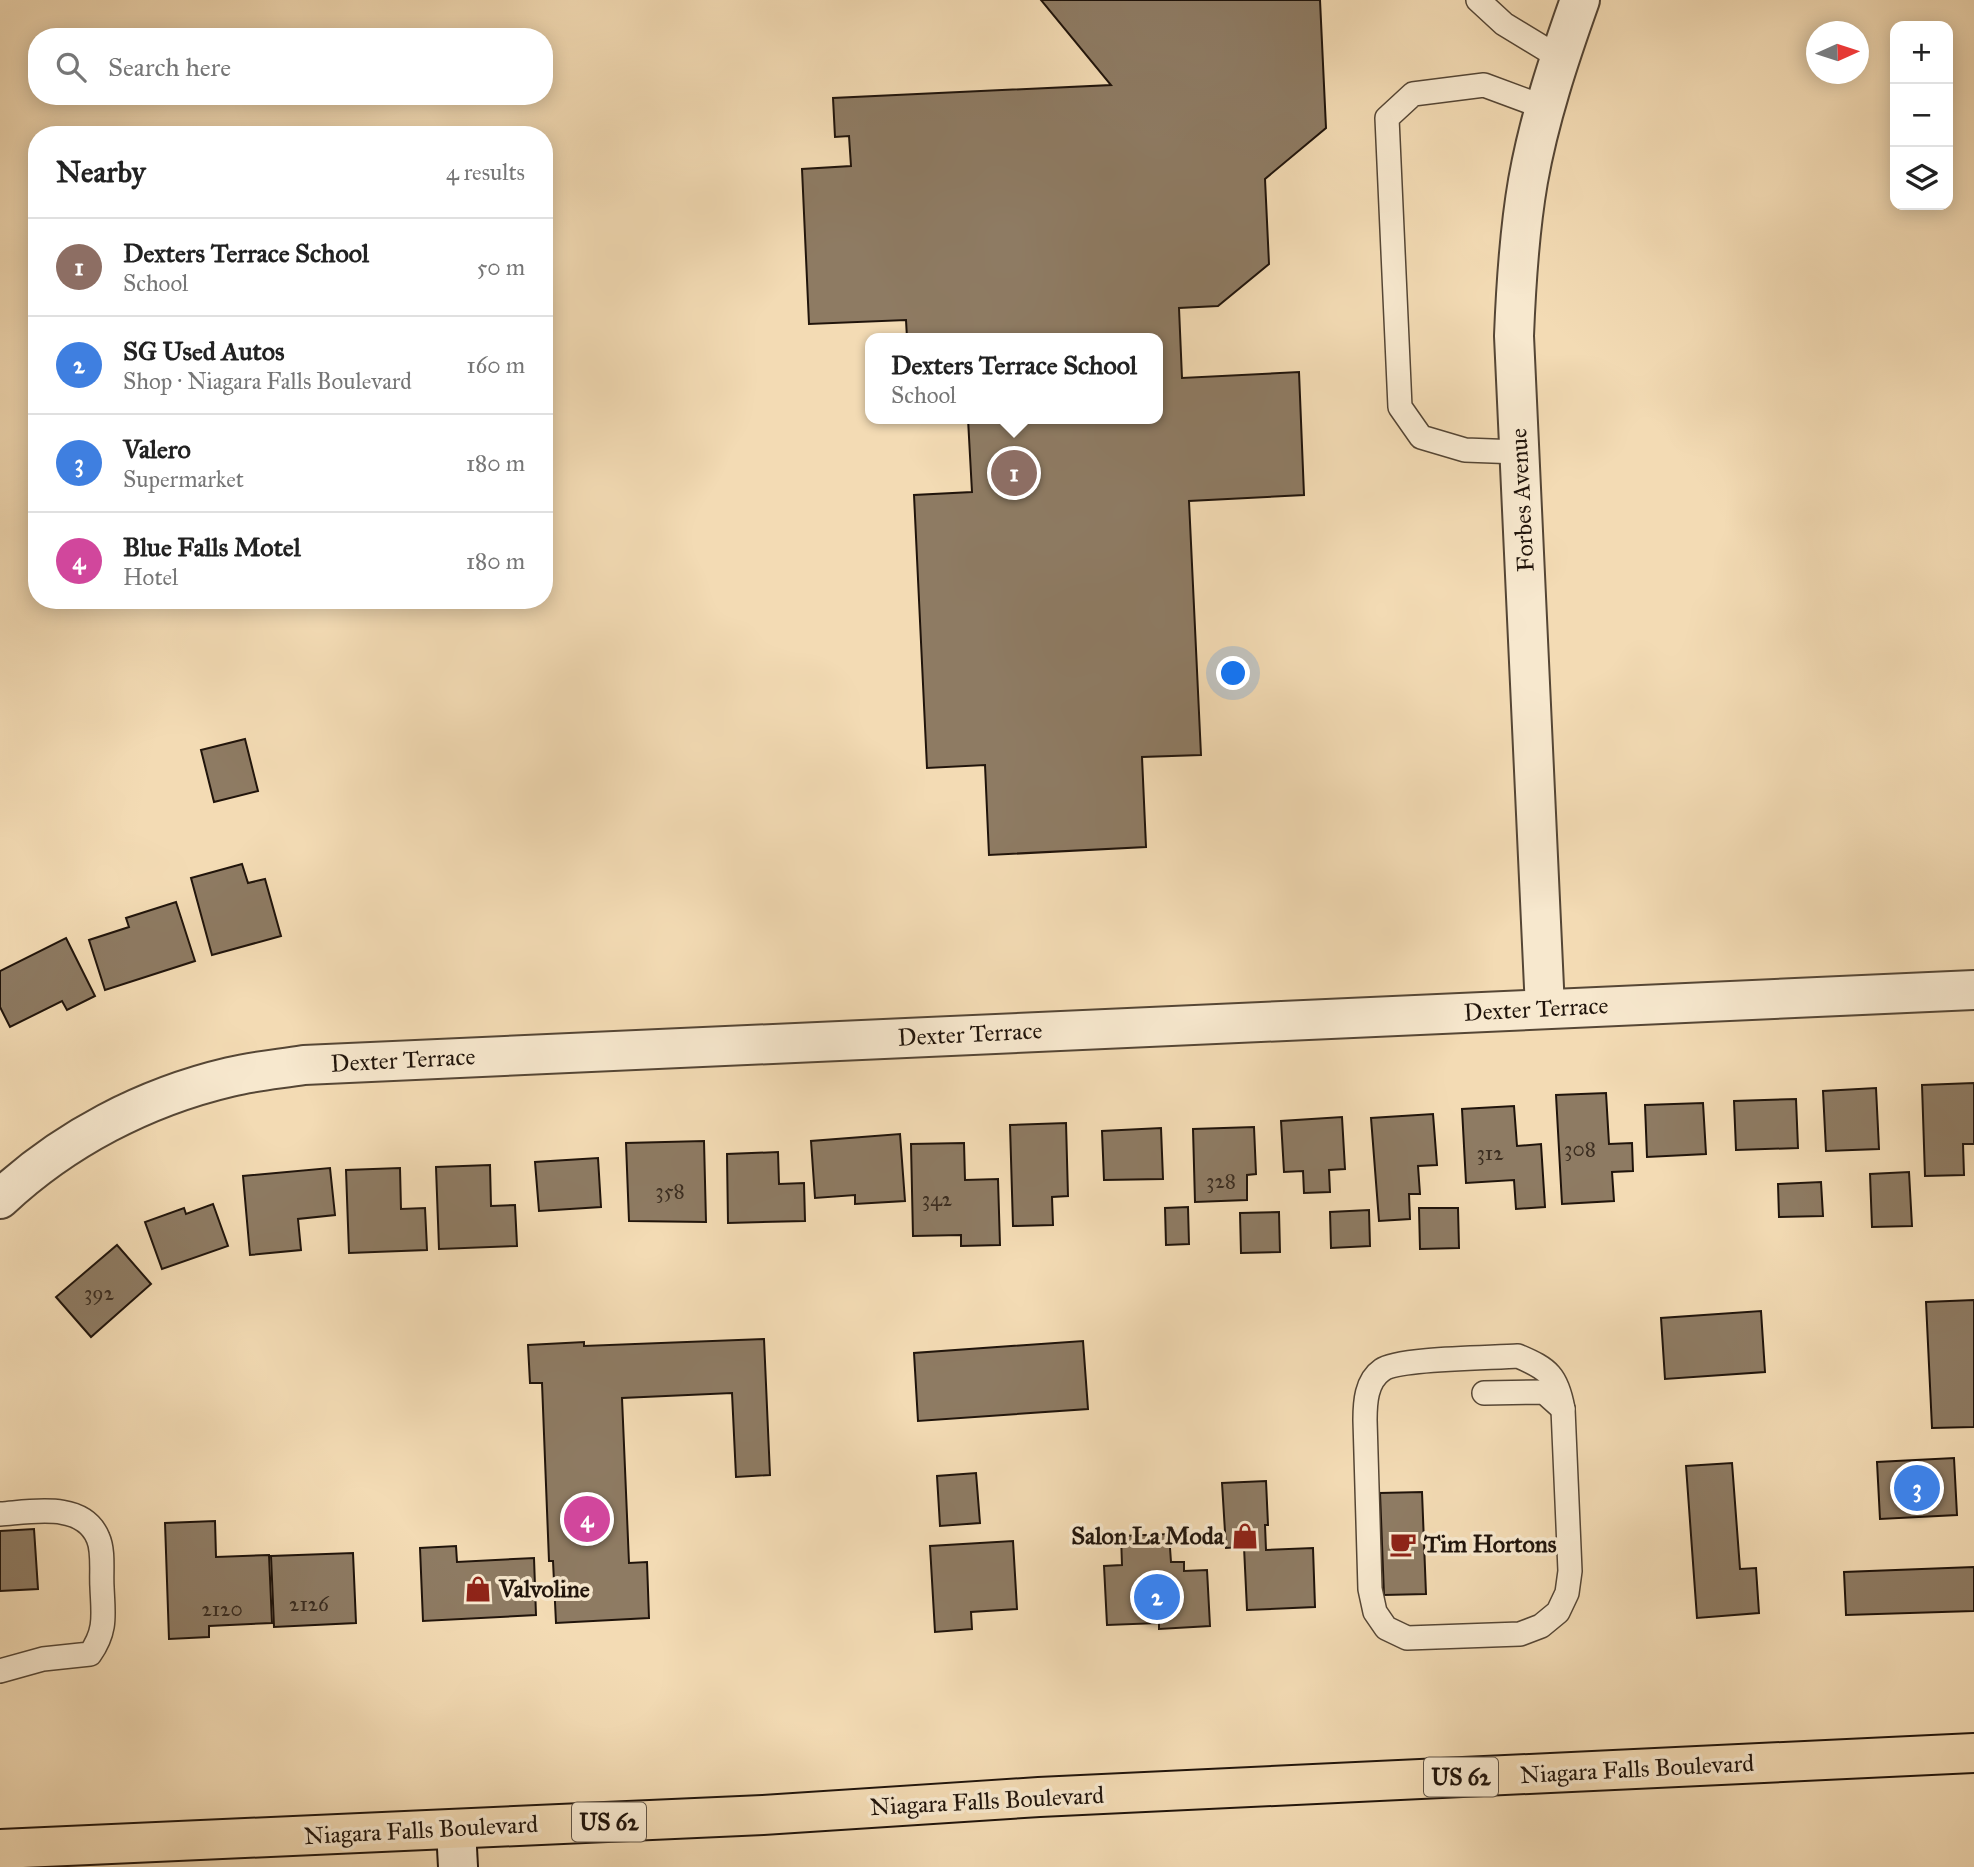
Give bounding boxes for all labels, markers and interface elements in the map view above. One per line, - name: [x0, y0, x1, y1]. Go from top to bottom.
- north arrow: [1806, 21, 1869, 84]
- map controls: [1890, 21, 1953, 210]
- button: +: [1890, 21, 1953, 84]
- search box: [28, 28, 553, 105]
- icon: search: [52, 48, 90, 86]
- text: Search here: [108, 51, 231, 83]
- button: −: [1890, 84, 1953, 147]
- button: layers: [1890, 147, 1953, 210]
- text: Nearby: [56, 154, 146, 190]
- text: 4 results: [446, 158, 525, 186]
- text: Dexters Terrace School: [123, 237, 369, 269]
- text: 1: [74, 253, 84, 281]
- text: 50 m: [477, 253, 525, 281]
- text: School: [123, 269, 188, 297]
- popup: [865, 333, 1163, 424]
- text: SG Used Autos: [123, 335, 285, 367]
- text: Dexters Terrace School: [891, 349, 1137, 381]
- text: 2: [73, 351, 85, 379]
- text: 160 m: [467, 351, 525, 379]
- text: Shop · Niagara Falls Boulevard: [123, 367, 412, 395]
- text: School: [891, 381, 956, 409]
- street label: Forbes Avenue: [1503, 427, 1541, 573]
- text: Valero: [123, 433, 191, 465]
- pin: 1: [991, 447, 1037, 499]
- text: 3: [74, 449, 84, 477]
- text: 180 m: [466, 449, 525, 477]
- text: Supermarket: [123, 465, 244, 493]
- text: Blue Falls Motel: [123, 531, 301, 563]
- text: 4: [73, 547, 85, 575]
- text: 180 m: [466, 547, 525, 575]
- text: Hotel: [123, 563, 178, 591]
- your location: [1216, 656, 1250, 690]
- street label: Dexter Terrace: [1463, 990, 1609, 1028]
- street label: Dexter Terrace: [897, 1015, 1043, 1053]
- street label: Dexter Terrace: [330, 1041, 476, 1079]
- house number: 308: [1564, 1136, 1596, 1162]
- house number: 312: [1476, 1140, 1504, 1166]
- house number: 328: [1206, 1168, 1236, 1194]
- house number: 358: [655, 1178, 685, 1204]
- house number: 342: [922, 1186, 953, 1212]
- house number: 392: [84, 1280, 115, 1306]
- pin: 3: [1894, 1462, 1940, 1514]
- pin: 4: [564, 1493, 610, 1545]
- place label: Salon La Moda: [1071, 1521, 1225, 1551]
- shop icon: Salon La Moda: [1230, 1521, 1260, 1551]
- cafe icon: Tim Hortons: [1388, 1529, 1418, 1559]
- place label: Tim Hortons: [1423, 1529, 1557, 1559]
- pin: 2: [1134, 1571, 1180, 1623]
- shop icon: Valvoline: [463, 1574, 493, 1604]
- place label: Valvoline: [498, 1574, 590, 1604]
- house number: 2126: [289, 1591, 330, 1617]
- house number: 2120: [201, 1596, 243, 1622]
- street label: Niagara Falls Boulevard: [1519, 1748, 1755, 1790]
- road number: US 62: [1424, 1758, 1498, 1797]
- street label: Niagara Falls Boulevard: [869, 1780, 1105, 1822]
- road number: US 62: [572, 1802, 646, 1842]
- street label: Niagara Falls Boulevard: [303, 1809, 539, 1851]

